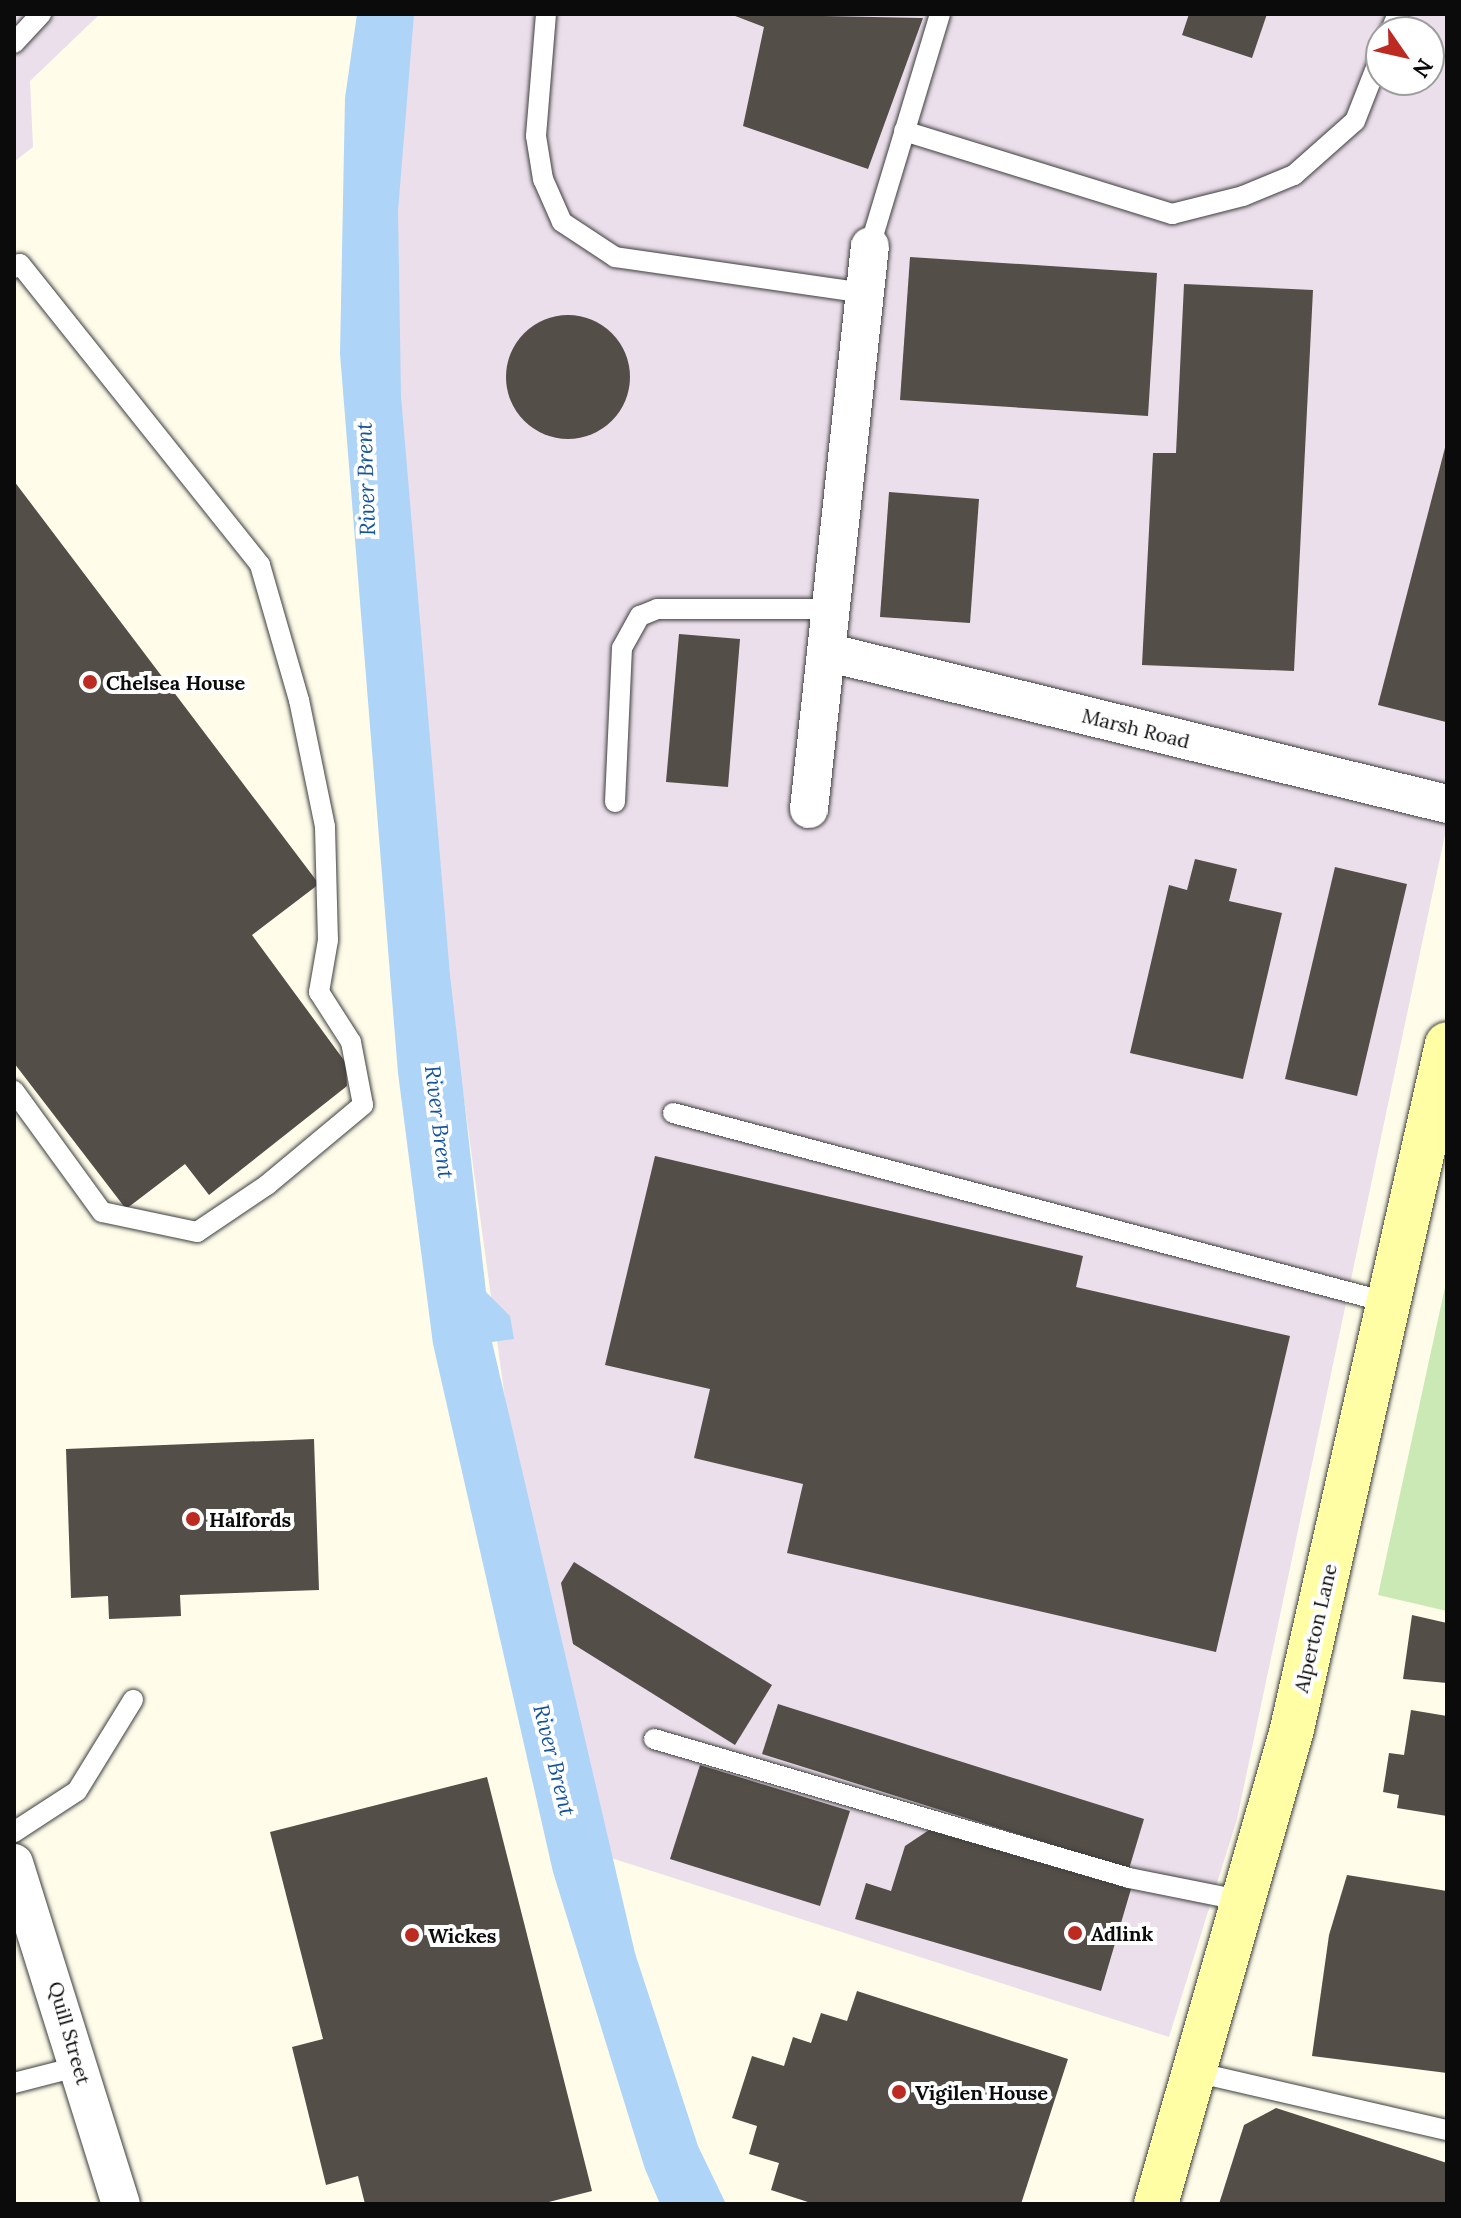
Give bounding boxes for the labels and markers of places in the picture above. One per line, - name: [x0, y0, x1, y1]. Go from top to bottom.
- place label: Chelsea House: [106, 670, 245, 694]
- marker: Chelsea House: [81, 673, 99, 691]
- place label: Halfords: [209, 1507, 291, 1531]
- marker: Halfords: [184, 1510, 202, 1528]
- place label: Adlink: [1091, 1921, 1153, 1945]
- place label: Wickes: [428, 1923, 497, 1947]
- marker: Adlink: [1066, 1924, 1084, 1942]
- marker: Wickes: [403, 1926, 421, 1944]
- place label: Vigilen House: [915, 2080, 1048, 2104]
- marker: Vigilen House: [890, 2083, 908, 2101]

